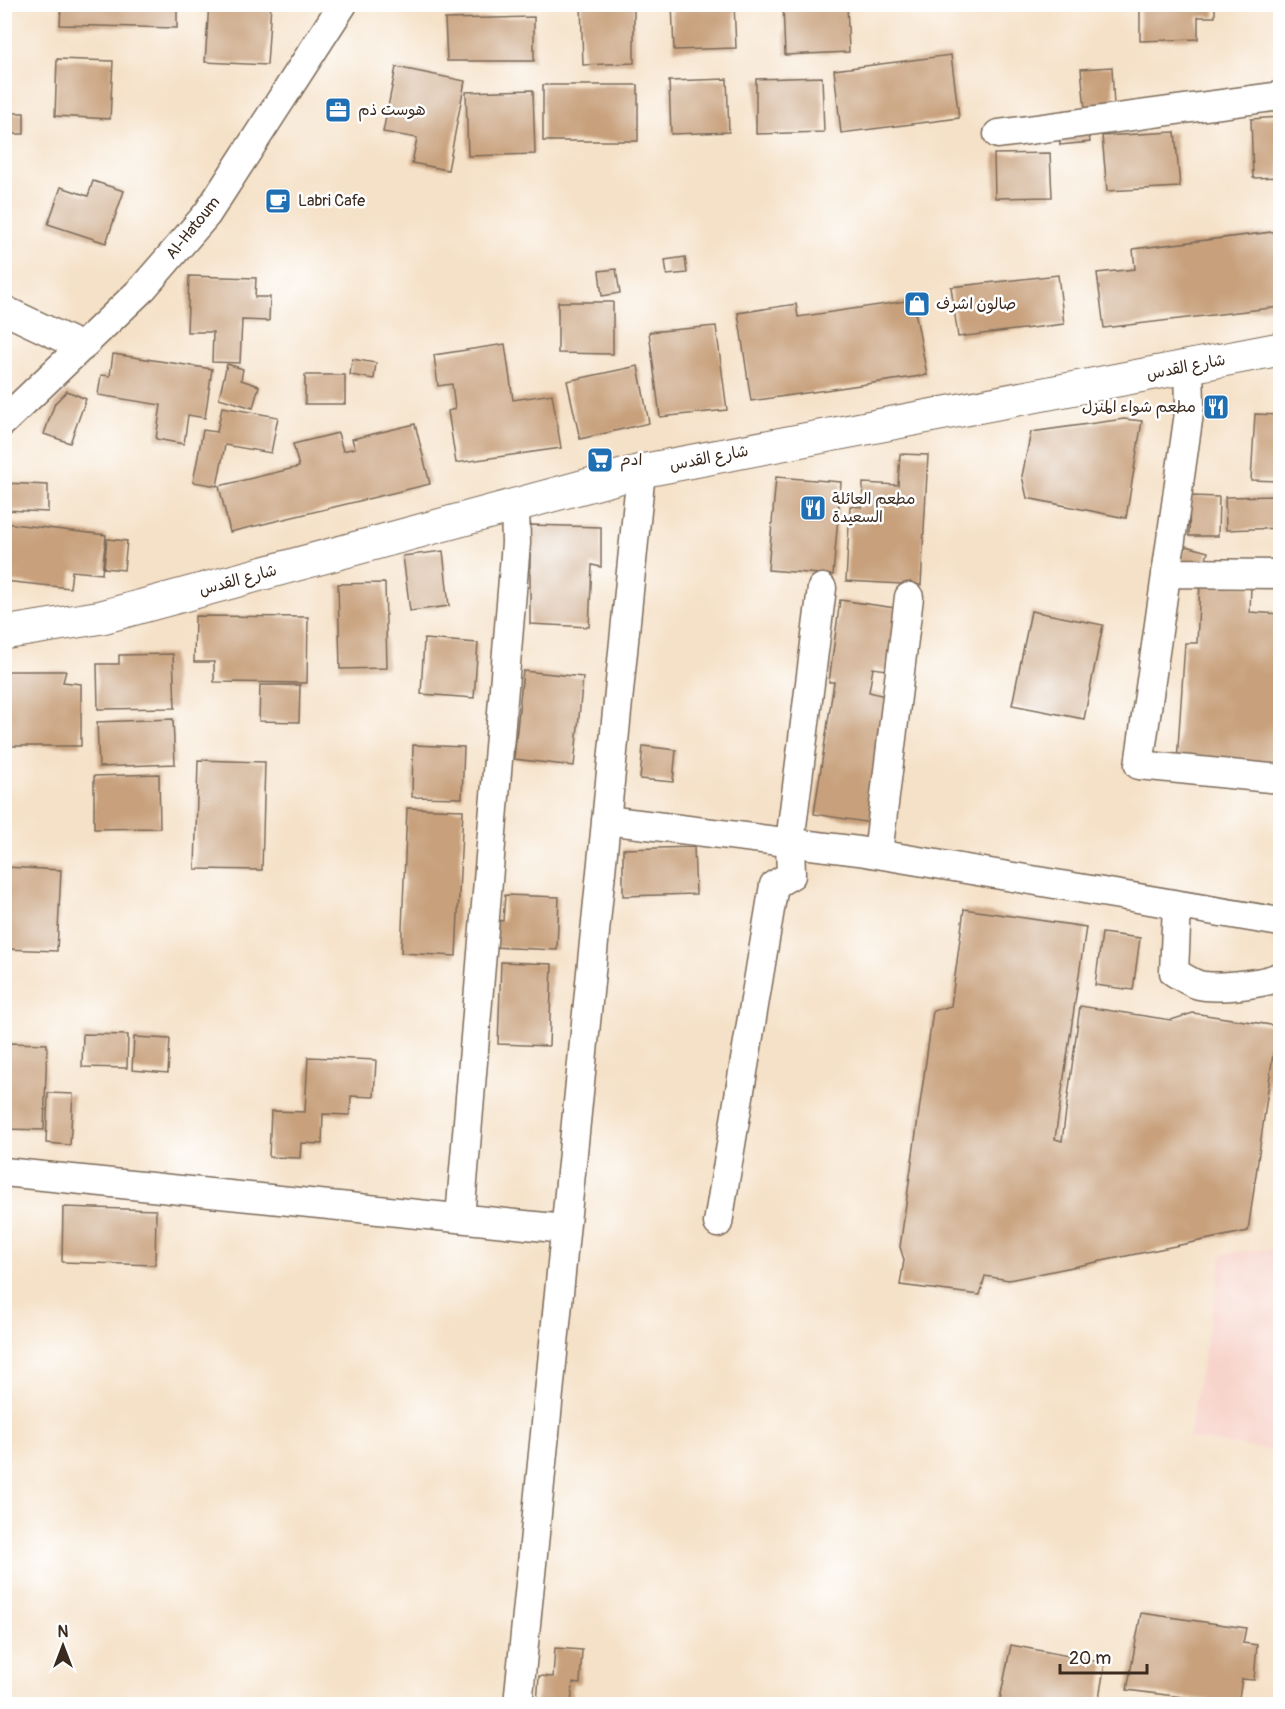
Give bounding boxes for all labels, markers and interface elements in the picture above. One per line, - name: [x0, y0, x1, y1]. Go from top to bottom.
- office icon: هوست ذم: [323, 95, 353, 125]
- place label: هوست ذم: [358, 100, 426, 122]
- cafe icon: Labri Cafe: [263, 186, 293, 216]
- place label: Labri Cafe: [298, 191, 365, 211]
- street label: Al-Hatoum: [162, 193, 224, 263]
- shop icon: صالون اشرف: [902, 289, 932, 319]
- place label: صالون اشرف: [936, 294, 1016, 314]
- street label: شارع القدس: [1145, 350, 1227, 385]
- restaurant icon: مطعم شواء المنزل: [1201, 392, 1231, 422]
- place label: مطعم شواء المنزل: [1082, 397, 1196, 419]
- street label: شارع القدس: [668, 441, 750, 476]
- supermarket icon: ادم: [585, 445, 615, 475]
- place label: ادم: [620, 450, 642, 472]
- place label: مطعم العائلة السعيدة: [832, 489, 915, 527]
- restaurant icon: مطعم العائلة السعيدة: [798, 493, 828, 523]
- street label: شارع القدس: [197, 560, 279, 601]
- north arrow: [33, 1616, 93, 1676]
- text: N: [58, 1622, 69, 1642]
- scale bar: [1060, 1637, 1147, 1675]
- text: 20 m: [1069, 1647, 1111, 1670]

